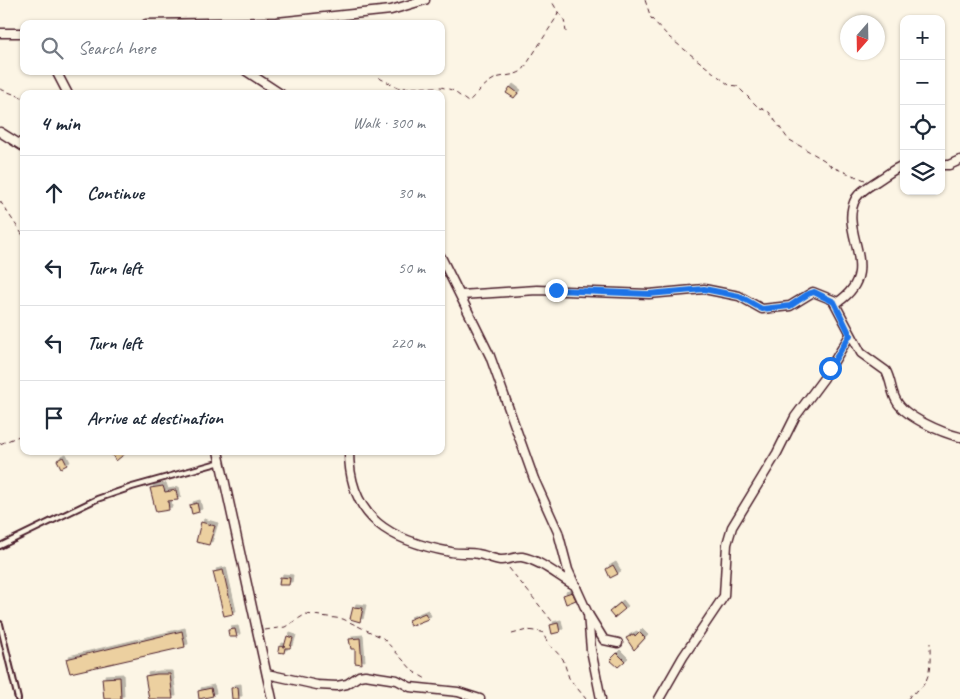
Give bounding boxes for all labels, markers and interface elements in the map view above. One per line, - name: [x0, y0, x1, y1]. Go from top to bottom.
- north arrow: [840, 15, 885, 60]
- map controls: [900, 15, 945, 195]
- button: +: [900, 15, 945, 60]
- search box: [20, 20, 445, 75]
- icon: search: [38, 34, 66, 62]
- text: Search here: [78, 36, 155, 60]
- button: −: [900, 60, 945, 105]
- button: locate: [900, 105, 945, 150]
- text: 4 min: [40, 110, 80, 136]
- text: Walk · 300 m: [353, 113, 425, 133]
- button: layers: [900, 150, 945, 195]
- icon: ahead: [40, 179, 68, 207]
- text: Continue: [87, 181, 144, 205]
- text: 30 m: [398, 183, 425, 203]
- icon: left: [40, 254, 68, 282]
- text: Turn left: [87, 256, 142, 280]
- text: 50 m: [398, 258, 425, 278]
- route end: [545, 279, 568, 302]
- icon: left: [40, 329, 68, 357]
- text: Turn left: [87, 331, 142, 355]
- text: 220 m: [391, 333, 425, 353]
- route start: [819, 357, 842, 380]
- icon: arrive: [40, 404, 68, 432]
- text: Arrive at destination: [87, 406, 223, 430]

